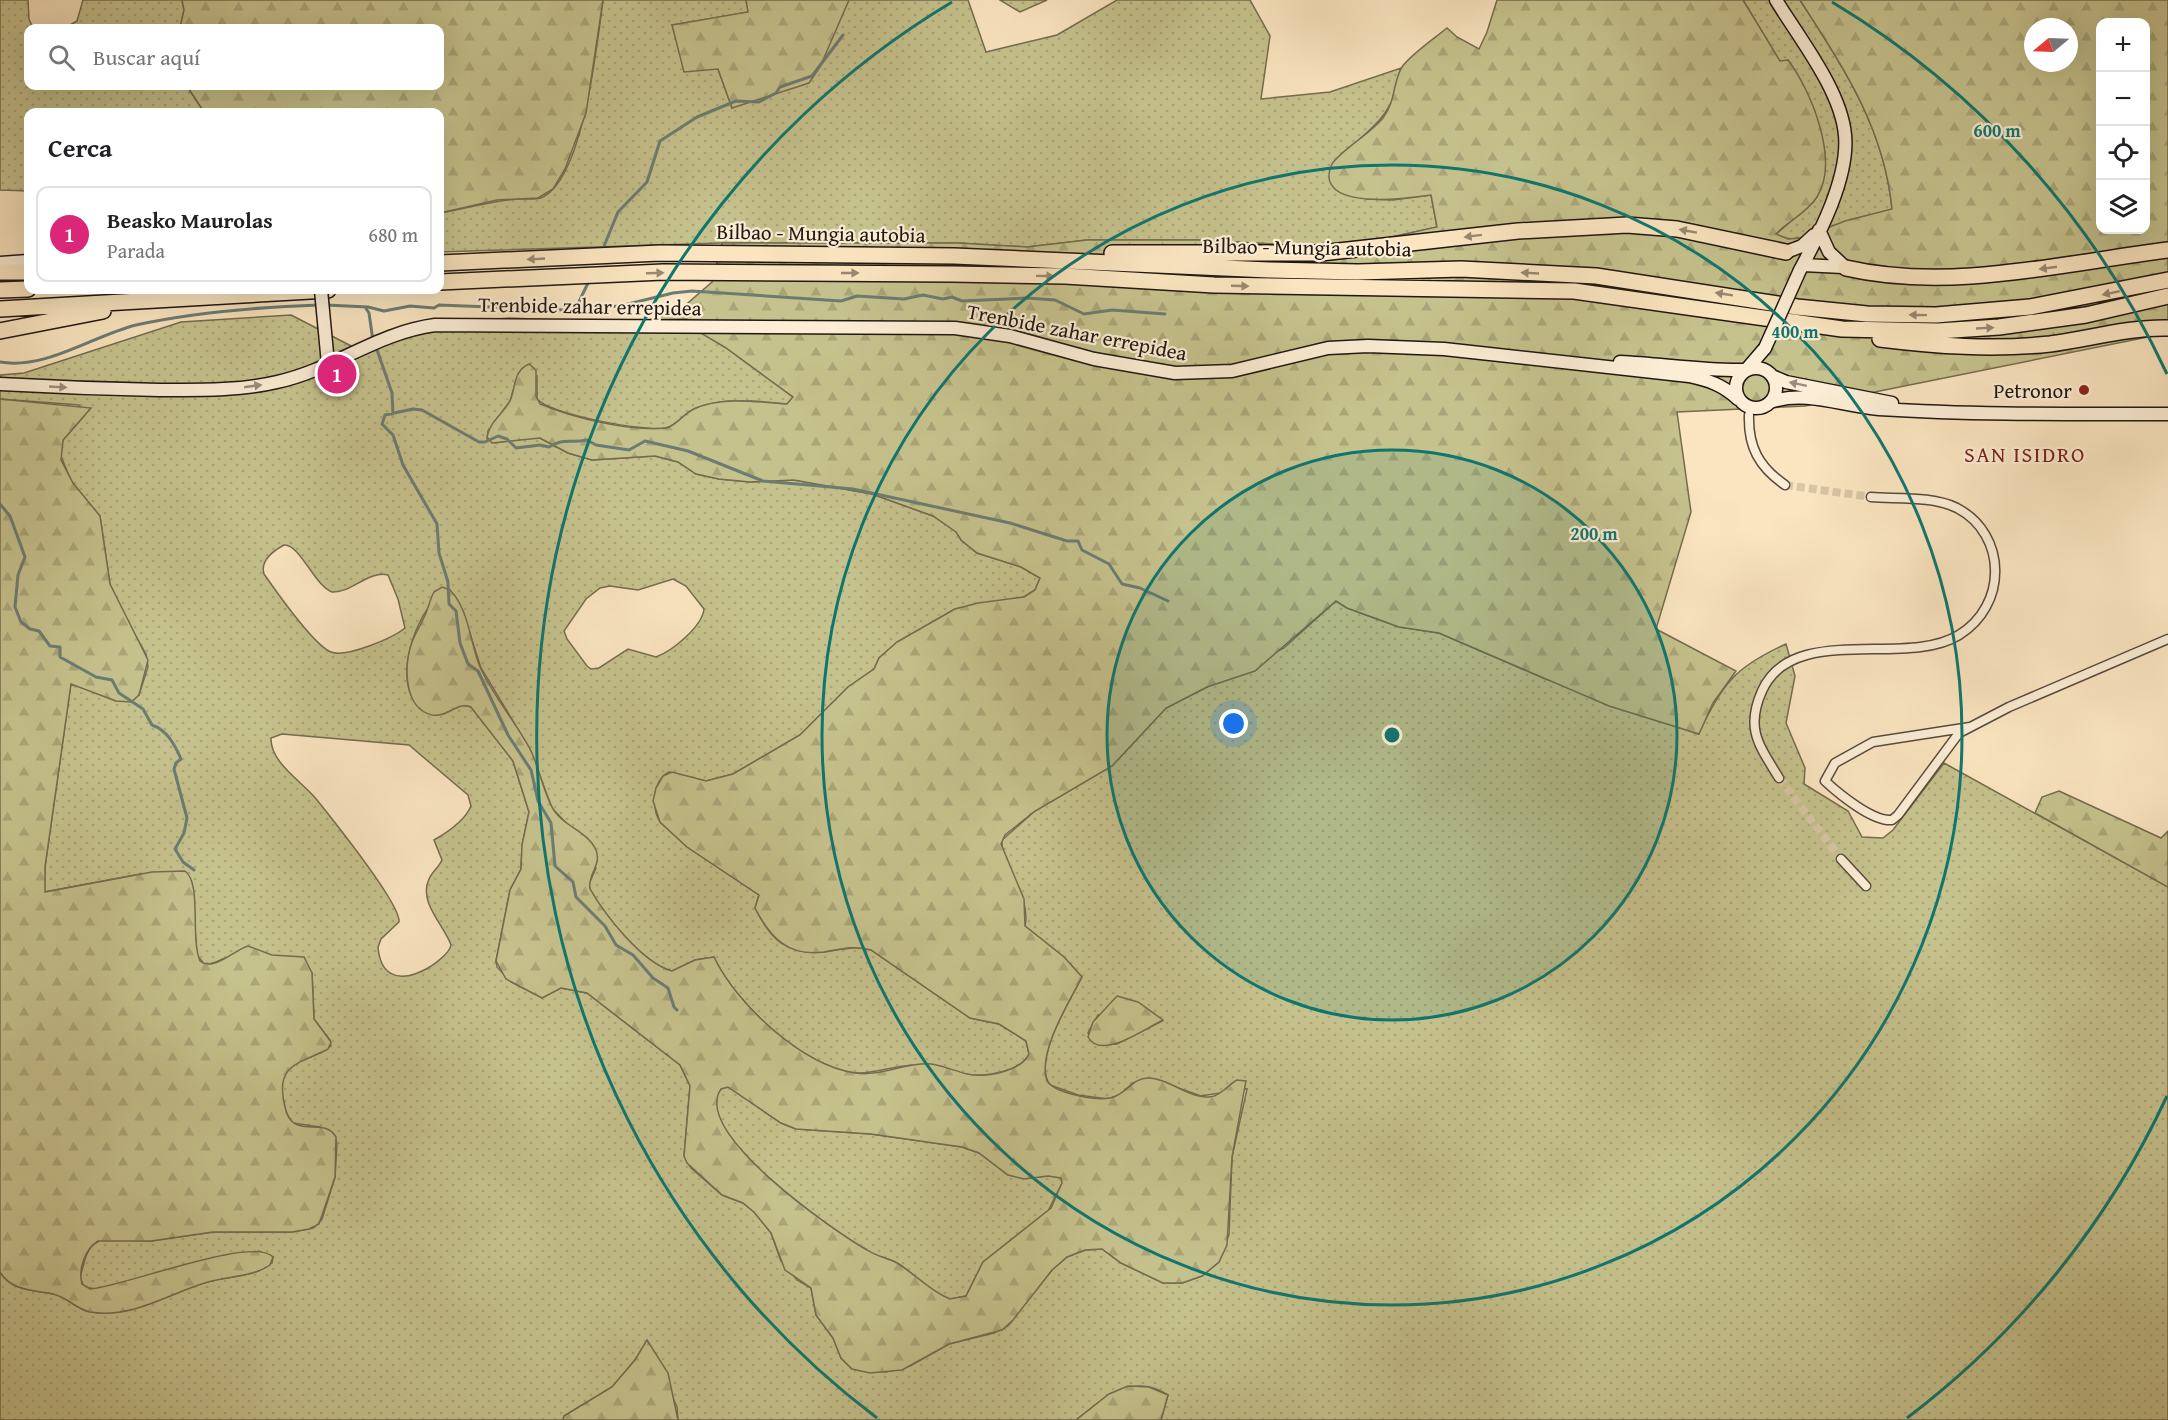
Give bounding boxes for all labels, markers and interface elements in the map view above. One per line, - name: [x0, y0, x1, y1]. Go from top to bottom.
- north arrow: [2024, 18, 2078, 72]
- map controls: [2096, 18, 2150, 234]
- button: +: [2096, 18, 2150, 72]
- search box: [24, 24, 444, 90]
- icon: search: [45, 41, 78, 74]
- text: Buscar aquí: [93, 41, 200, 73]
- button: −: [2096, 72, 2150, 126]
- text: 600 m: [1973, 117, 2021, 144]
- button: locate: [2096, 126, 2150, 180]
- text: Cerca: [48, 128, 112, 167]
- button: layers: [2096, 180, 2150, 234]
- text: Beasko Maurolas: [107, 204, 273, 236]
- street label: Bilbao - Mungia autobia: [716, 216, 926, 250]
- text: 1: [64, 220, 75, 249]
- text: 680 m: [368, 220, 418, 249]
- one-way arrow: [1678, 226, 1697, 235]
- street label: Bilbao - Mungia autobia: [1202, 230, 1412, 264]
- one-way arrow: [1463, 231, 1482, 241]
- text: Parada: [107, 236, 165, 265]
- one-way arrow: [527, 254, 546, 263]
- one-way arrow: [2038, 263, 2057, 273]
- one-way arrow: [646, 268, 665, 277]
- one-way arrow: [841, 268, 860, 278]
- one-way arrow: [1521, 268, 1540, 277]
- one-way arrow: [1036, 271, 1055, 281]
- one-way arrow: [1230, 281, 1249, 290]
- one-way arrow: [2102, 288, 2120, 298]
- street label: Trenbide zahar errepidea: [478, 289, 702, 323]
- one-way arrow: [1714, 290, 1733, 299]
- street label: Trenbide zahar errepidea: [964, 295, 1190, 369]
- one-way arrow: [1908, 310, 1927, 320]
- text: 400 m: [1771, 318, 1819, 345]
- one-way arrow: [1975, 324, 1994, 333]
- pin: 1: [318, 352, 356, 397]
- place label: Petronor: [1993, 375, 2072, 406]
- one-way arrow: [1788, 379, 1807, 388]
- one-way arrow: [49, 382, 68, 392]
- one-way arrow: [244, 382, 263, 391]
- marker: Petronor: [2077, 383, 2091, 397]
- district label: SAN ISIDRO: [1964, 438, 2086, 470]
- text: 200 m: [1570, 520, 1618, 547]
- your location: [1219, 709, 1248, 738]
- centre of rings: [1382, 725, 1402, 745]

